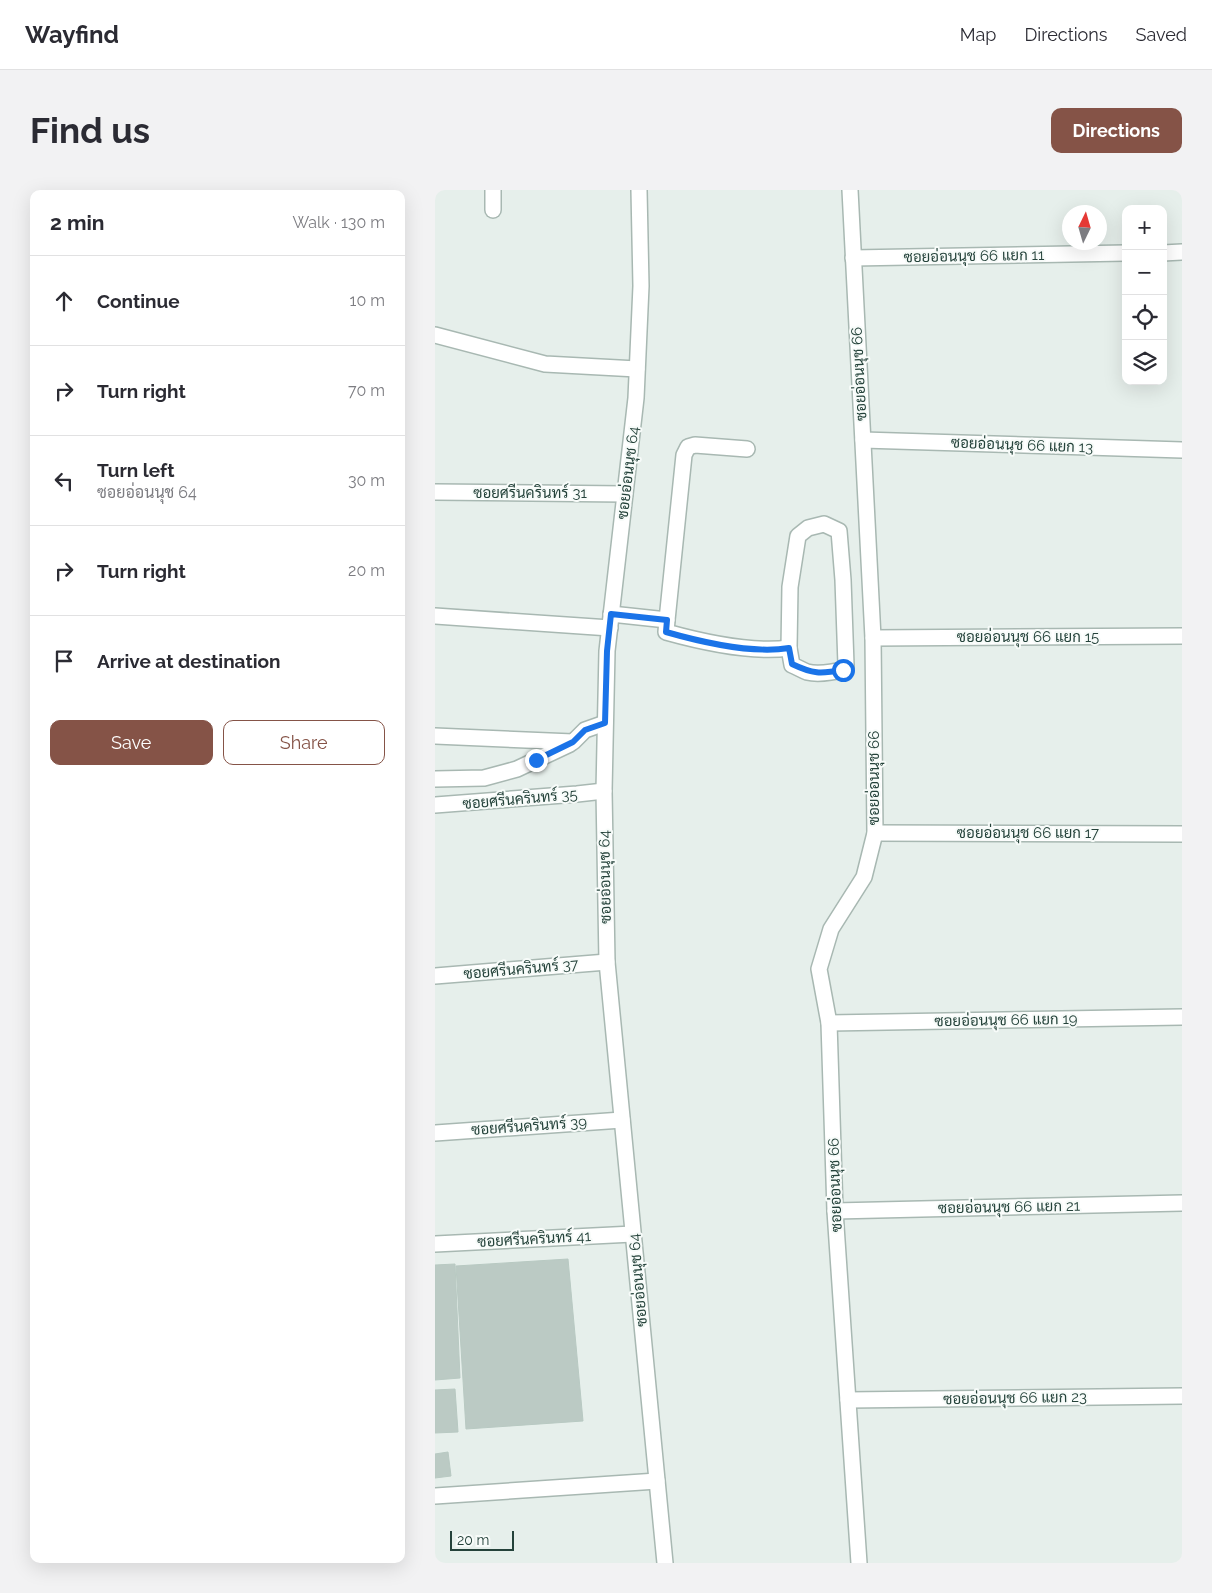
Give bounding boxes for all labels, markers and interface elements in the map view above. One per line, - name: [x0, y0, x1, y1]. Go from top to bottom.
- text: Wayfind: [25, 20, 119, 49]
- text: Map: [960, 24, 996, 45]
- text: Directions: [1024, 24, 1108, 45]
- text: Saved: [1136, 24, 1187, 45]
- button: Directions: [1051, 108, 1182, 153]
- text: Find us: [30, 110, 150, 151]
- north arrow: [1062, 205, 1107, 250]
- map controls: [1122, 205, 1167, 385]
- button: +: [1122, 205, 1167, 250]
- text: 2 min: [50, 210, 104, 235]
- text: Walk · 130 m: [292, 213, 385, 232]
- street label: ซอยอ่อนนุช 66 แยก 11: [903, 245, 1045, 268]
- button: −: [1122, 250, 1167, 295]
- icon: ahead: [50, 287, 78, 315]
- text: Continue: [97, 290, 180, 312]
- text: 10 m: [350, 291, 385, 310]
- button: locate: [1122, 295, 1167, 340]
- street label: ซอยอ่อนนุช 66: [847, 326, 872, 422]
- button: layers: [1122, 340, 1167, 385]
- icon: right: [50, 377, 78, 405]
- text: Turn right: [97, 380, 186, 402]
- text: 70 m: [348, 381, 385, 400]
- street label: ซอยอ่อนนุช 64: [612, 425, 645, 521]
- street label: ซอยอ่อนนุช 66 แยก 13: [950, 433, 1093, 458]
- text: Turn left: [97, 459, 174, 481]
- icon: left: [50, 467, 78, 495]
- text: 30 m: [348, 471, 385, 490]
- text: ซอยอ่อนนุช 64: [97, 483, 197, 502]
- street label: ซอยศรีนครินทร์ 31: [473, 483, 587, 502]
- icon: right: [50, 557, 78, 585]
- text: Turn right: [97, 560, 186, 582]
- text: 20 m: [348, 561, 385, 580]
- street label: ซอยอ่อนนุช 66 แยก 15: [957, 627, 1099, 648]
- icon: arrive: [50, 647, 78, 675]
- text: Arrive at destination: [97, 650, 281, 672]
- route start: [832, 659, 855, 682]
- button: Save: [50, 720, 213, 765]
- button: Share: [223, 720, 385, 765]
- street label: ซอยอ่อนนุช 66: [864, 731, 885, 825]
- route end: [525, 749, 548, 772]
- street label: ซอยศรีนครินทร์ 35: [462, 784, 578, 813]
- street label: ซอยอ่อนนุช 66 แยก 17: [957, 823, 1099, 844]
- street label: ซอยอ่อนนุช 64: [594, 830, 617, 924]
- street label: ซอยศรีนครินทร์ 37: [463, 954, 579, 983]
- street label: ซอยอ่อนนุช 66 แยก 19: [934, 1009, 1078, 1032]
- street label: ซอยศรีนครินทร์ 39: [470, 1112, 588, 1139]
- street label: ซอยอ่อนนุช 66: [823, 1137, 848, 1232]
- street label: ซอยอ่อนนุช 66 แยก 21: [938, 1196, 1081, 1219]
- street label: ซอยศรีนครินทร์ 41: [477, 1226, 592, 1251]
- street label: ซอยอ่อนนุช 64: [624, 1232, 653, 1327]
- street label: ซอยอ่อนนุช 66 แยก 23: [943, 1387, 1087, 1410]
- scale bar: [450, 1528, 514, 1551]
- text: 20 m: [457, 1532, 489, 1548]

